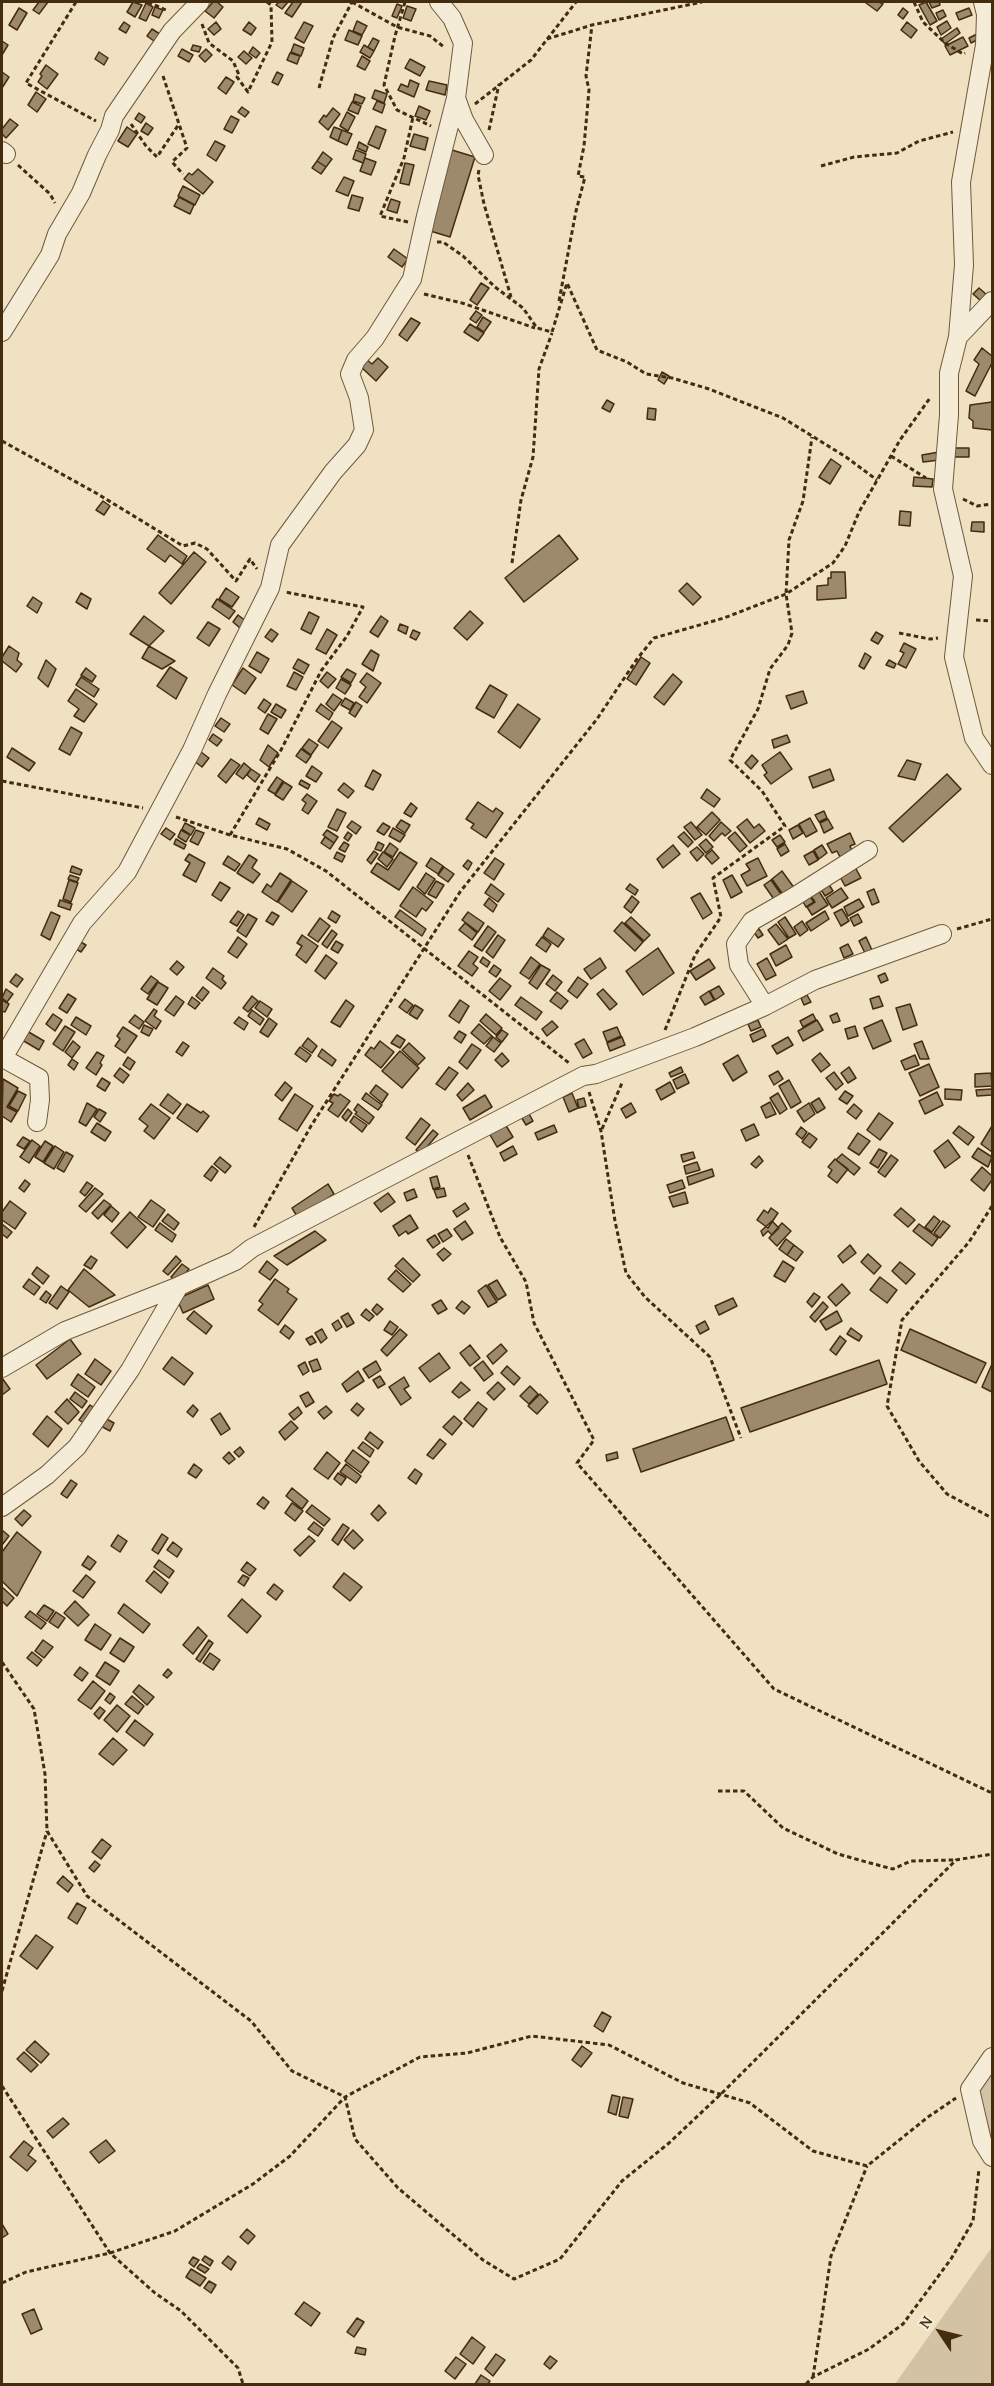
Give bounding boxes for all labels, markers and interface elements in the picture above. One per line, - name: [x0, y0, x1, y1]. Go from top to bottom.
- north arrow: [910, 2302, 970, 2362]
- text: N: [912, 2310, 938, 2333]

